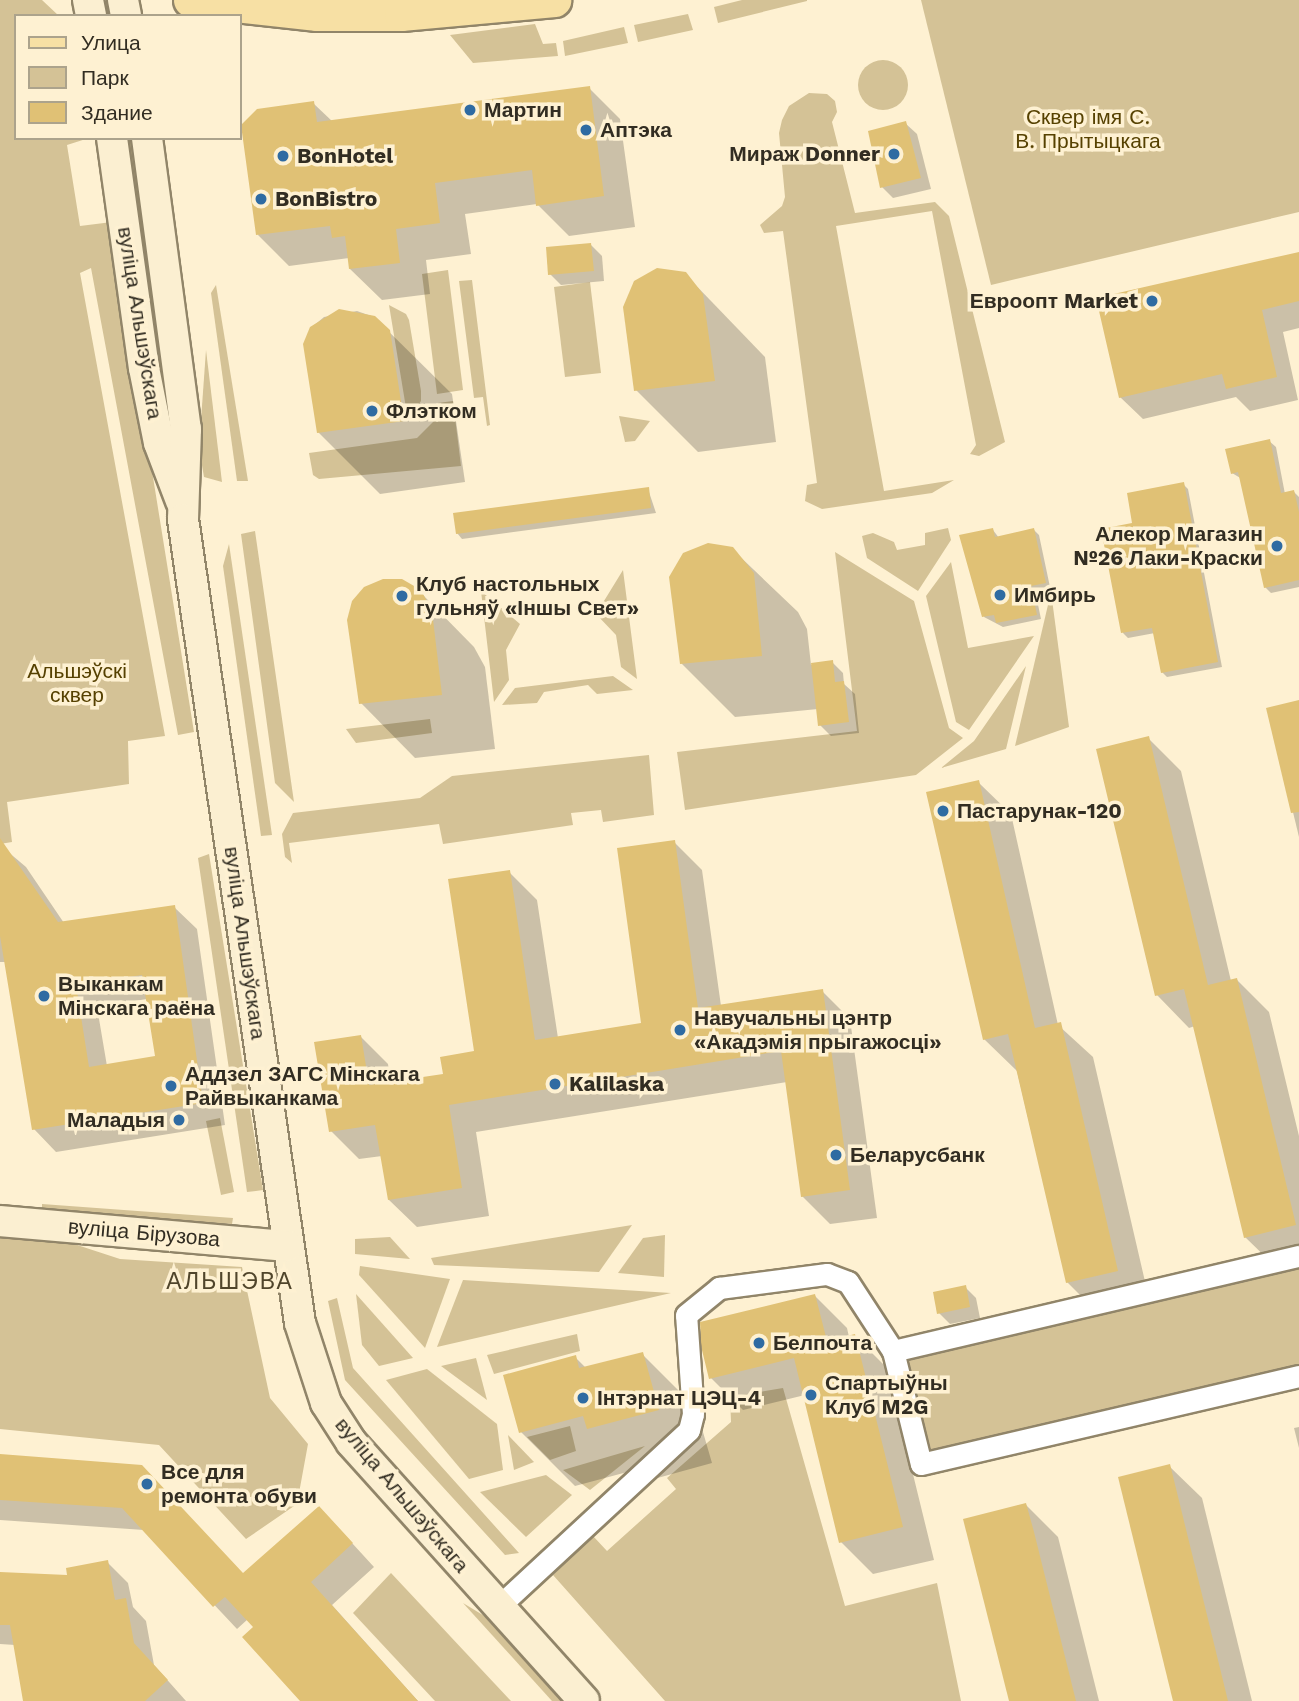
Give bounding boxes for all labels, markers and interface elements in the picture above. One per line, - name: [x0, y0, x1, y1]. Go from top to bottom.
- legend: [14, 14, 242, 140]
- text: Улица: [81, 30, 141, 55]
- text: Парк: [81, 65, 129, 90]
- place label: Мартин: [484, 97, 562, 123]
- text: Здание: [81, 100, 153, 125]
- marker: Мартин: [462, 102, 478, 118]
- park label: Сквер імя С. В. Прытыцкага: [1015, 104, 1161, 154]
- place label: Аптэка: [600, 117, 672, 143]
- marker: Аптэка: [578, 122, 594, 138]
- place label: Мираж Donner: [729, 141, 880, 167]
- place label: BonHotel: [297, 143, 393, 169]
- marker: Мираж Donner: [886, 146, 902, 162]
- marker: BonHotel: [275, 148, 291, 164]
- place label: BonBistro: [275, 186, 377, 212]
- marker: BonBistro: [253, 191, 269, 207]
- street label: вуліца Альшэўскага: [112, 225, 168, 421]
- place label: Евроопт Market: [970, 288, 1138, 314]
- marker: Евроопт Market: [1144, 293, 1160, 309]
- place label: Флэтком: [386, 398, 477, 424]
- marker: Флэтком: [364, 403, 380, 419]
- place label: Алекор Магазин №26 Лаки-Краски: [1073, 521, 1263, 571]
- marker: Алекор Магазин №26 Лаки-Краски: [1269, 538, 1285, 554]
- place label: Клуб настольных гульняў «Іншы Свет»: [416, 571, 639, 621]
- place label: Имбирь: [1014, 582, 1096, 608]
- marker: Имбирь: [992, 587, 1008, 603]
- marker: Клуб настольных гульняў «Іншы Свет»: [394, 588, 410, 604]
- park label: Альшэўскі сквер: [27, 658, 127, 708]
- place label: Пастарунак-120: [957, 798, 1122, 824]
- marker: Пастарунак-120: [935, 803, 951, 819]
- street label: вуліца Альшэўскага: [219, 845, 271, 1041]
- place label: Выканкам Мінскага раёна: [58, 971, 215, 1021]
- marker: Выканкам Мінскага раёна: [36, 988, 52, 1004]
- place label: Навучальны цэнтр «Акадэмія прыгажосці»: [694, 1005, 941, 1055]
- marker: Навучальны цэнтр «Акадэмія прыгажосці»: [672, 1022, 688, 1038]
- place label: Аддзел ЗАГС Мінскага Райвыканкама: [185, 1061, 420, 1111]
- place label: Kalilaska: [569, 1071, 664, 1097]
- marker: Kalilaska: [547, 1076, 563, 1092]
- marker: Аддзел ЗАГС Мінскага Райвыканкама: [163, 1078, 179, 1094]
- place label: Маладыя: [67, 1107, 165, 1133]
- marker: Маладыя: [171, 1112, 187, 1128]
- place label: Беларусбанк: [850, 1142, 985, 1168]
- marker: Беларусбанк: [828, 1147, 844, 1163]
- street label: вуліца Бірузова: [67, 1214, 221, 1252]
- district label: АЛЬШЭВА: [167, 1268, 293, 1296]
- place label: Белпочта: [773, 1330, 872, 1356]
- marker: Белпочта: [751, 1335, 767, 1351]
- place label: Спартыўны Клуб M2G: [825, 1370, 948, 1420]
- place label: Інтэрнат ЦЭЦ-4: [597, 1385, 761, 1411]
- marker: Спартыўны Клуб M2G: [803, 1387, 819, 1403]
- marker: Інтэрнат ЦЭЦ-4: [575, 1390, 591, 1406]
- street label: вуліца Альшэўскага: [330, 1412, 474, 1578]
- place label: Все для ремонта обуви: [161, 1459, 317, 1509]
- marker: Все для ремонта обуви: [139, 1476, 155, 1492]

